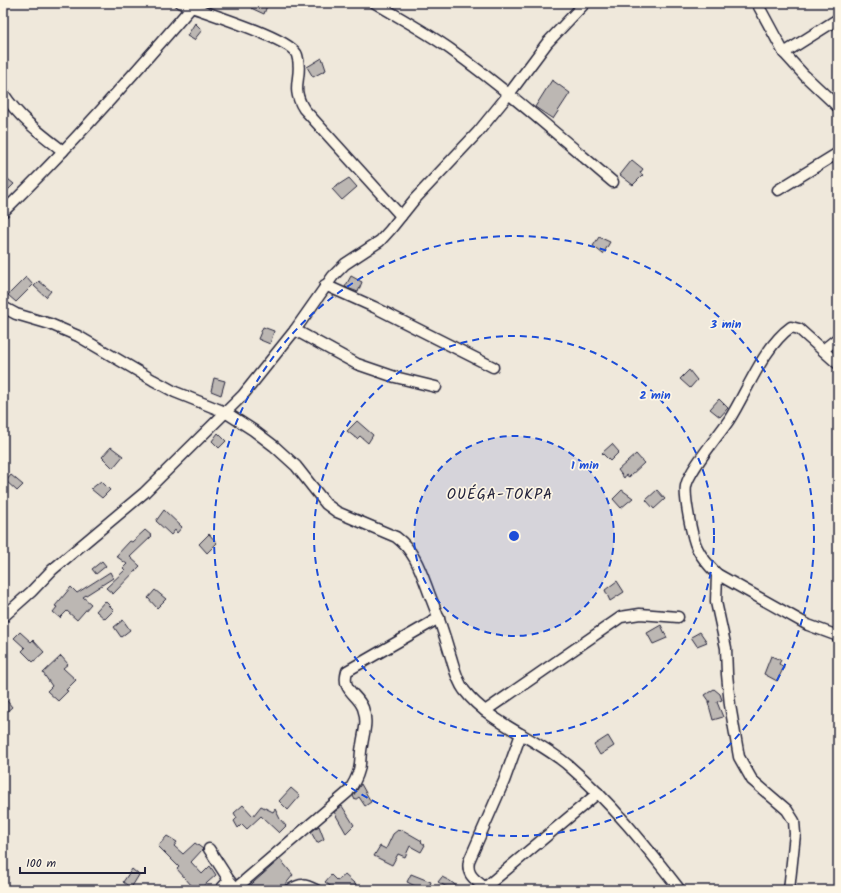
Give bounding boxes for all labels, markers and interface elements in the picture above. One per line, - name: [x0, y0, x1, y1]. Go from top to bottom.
- text: 3 min: [710, 315, 742, 334]
- text: 2 min: [639, 386, 671, 405]
- text: 1 min: [571, 456, 599, 475]
- district label: OUÉGA-TOKPA: [447, 483, 553, 507]
- centre of rings: [507, 529, 521, 543]
- scale bar: [20, 849, 145, 875]
- text: 100 m: [26, 854, 57, 873]

